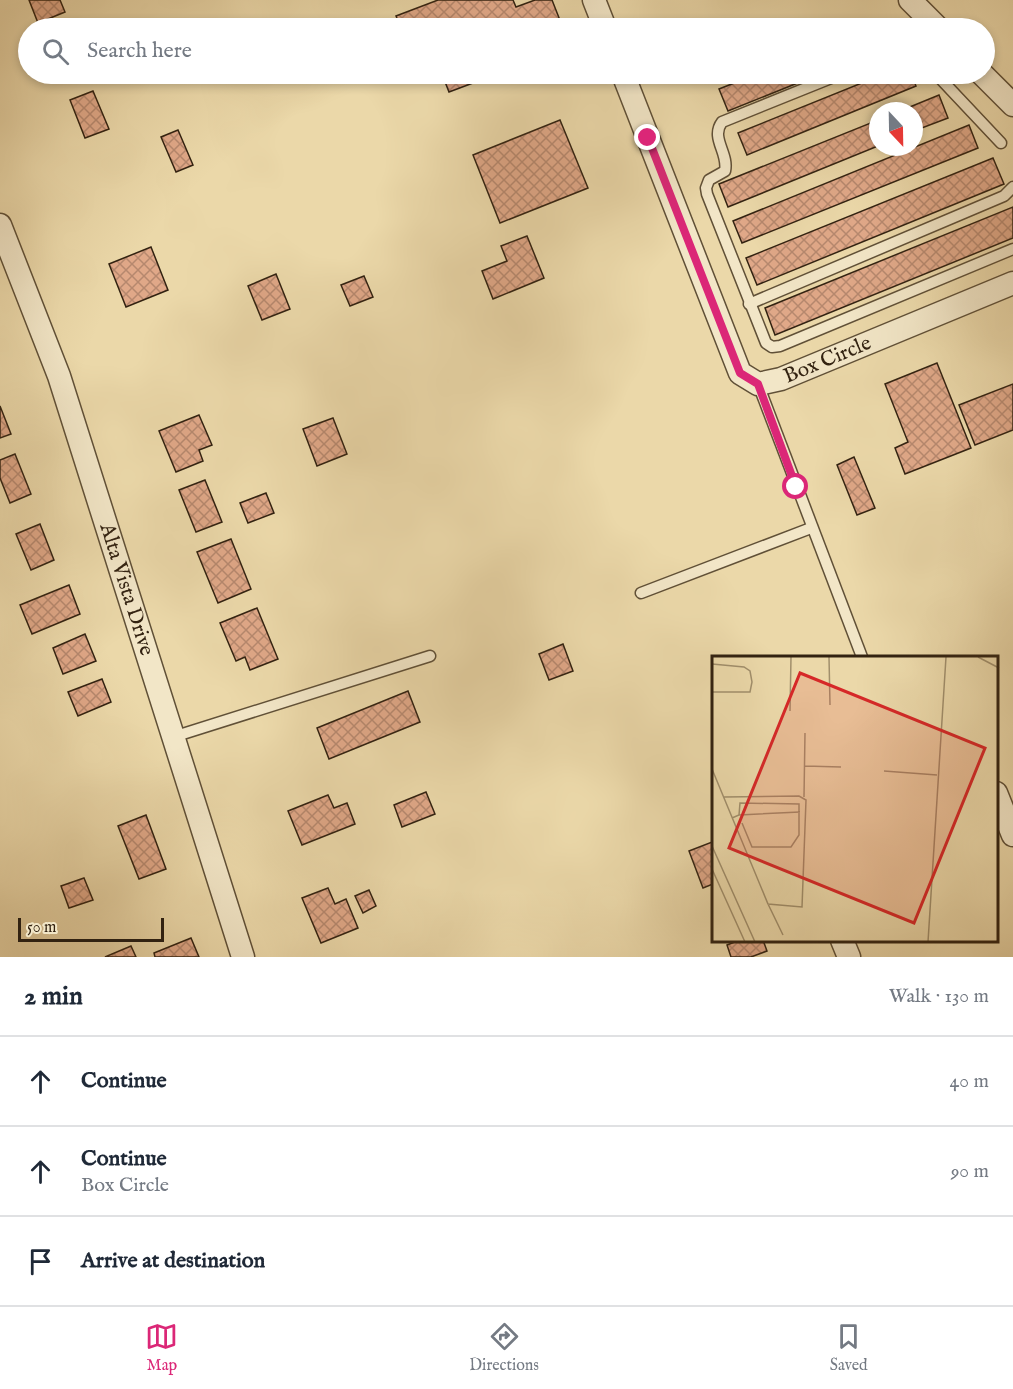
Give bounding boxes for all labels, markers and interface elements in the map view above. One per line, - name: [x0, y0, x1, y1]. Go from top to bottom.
- search box: [18, 18, 995, 84]
- icon: search: [39, 35, 72, 68]
- text: Search here: [87, 37, 192, 65]
- north arrow: [869, 102, 923, 156]
- route end: [634, 124, 660, 150]
- street label: Box Circle: [780, 329, 876, 390]
- route start: [782, 473, 808, 499]
- street label: Alta Vista Drive: [93, 519, 160, 659]
- inset map: [712, 656, 998, 942]
- scale bar: [18, 915, 164, 942]
- text: 50 m: [27, 918, 56, 938]
- text: 2 min: [24, 980, 83, 1013]
- text: Walk · 130 m: [889, 984, 989, 1009]
- icon: ahead: [24, 1065, 57, 1098]
- text: Continue: [81, 1067, 167, 1095]
- text: 40 m: [950, 1069, 989, 1094]
- text: Continue: [81, 1145, 167, 1173]
- icon: ahead: [24, 1155, 57, 1188]
- text: 90 m: [951, 1159, 989, 1184]
- text: Box Circle: [81, 1173, 169, 1198]
- icon: arrive: [24, 1245, 57, 1278]
- text: Arrive at destination: [81, 1247, 265, 1275]
- tab: Map: [145, 1320, 178, 1376]
- tab: Directions: [469, 1320, 539, 1376]
- tab: Saved: [830, 1320, 868, 1376]

